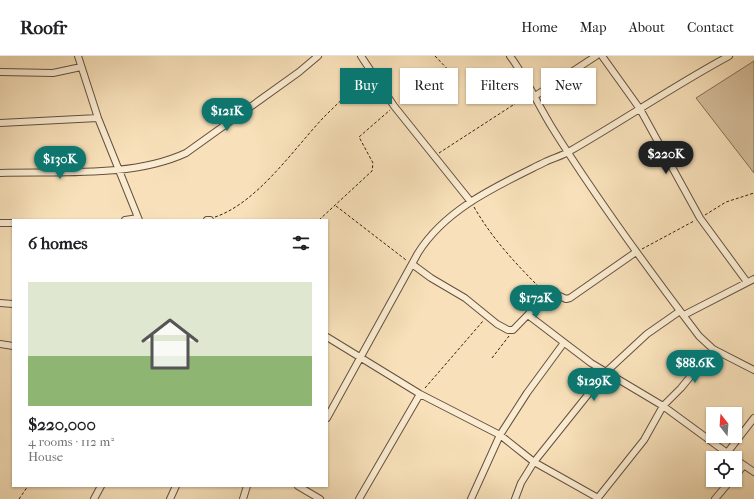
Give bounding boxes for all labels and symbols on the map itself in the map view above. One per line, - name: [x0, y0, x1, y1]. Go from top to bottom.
- pin: $121K: [199, 98, 255, 132]
- pin: $220K: [638, 141, 694, 175]
- pin: $130K: [32, 146, 88, 180]
- pin: $172K: [508, 285, 564, 319]
- pin: $88.6K: [662, 350, 728, 384]
- pin: $129K: [566, 368, 622, 402]
- north arrow: [706, 407, 742, 443]

